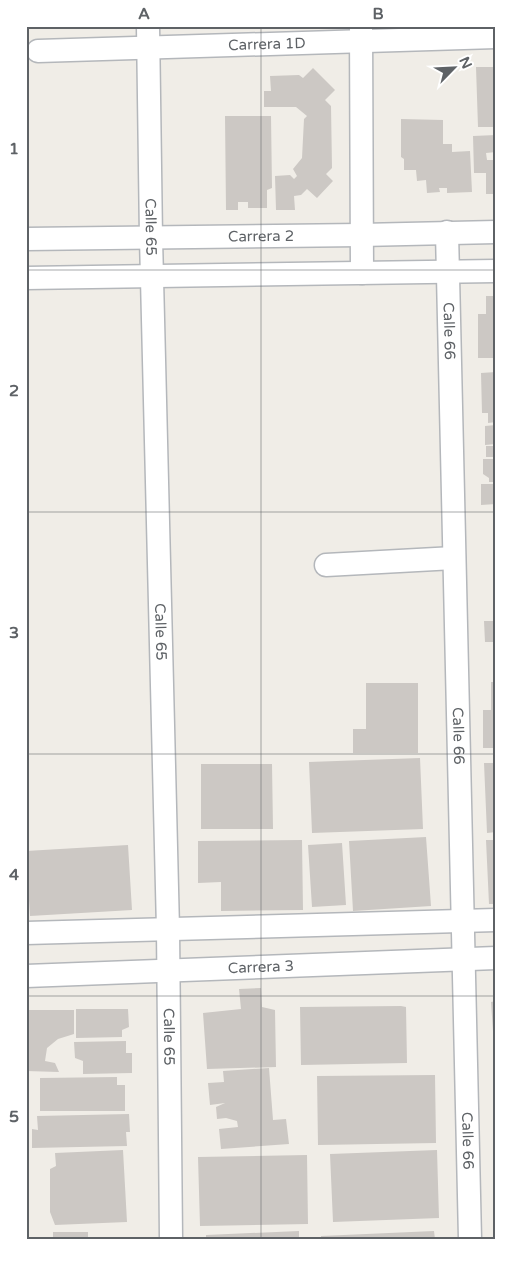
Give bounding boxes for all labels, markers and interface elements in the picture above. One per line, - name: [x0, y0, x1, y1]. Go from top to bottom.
- text: A: [138, 4, 150, 24]
- text: B: [372, 4, 384, 24]
- street label: Carrera 1D: [228, 34, 306, 54]
- north arrow: [430, 42, 480, 92]
- text: N: [455, 54, 475, 72]
- text: 1: [9, 139, 19, 159]
- street label: Calle 65: [141, 198, 160, 256]
- street label: Carrera 2: [228, 227, 294, 246]
- street label: Calle 66: [440, 302, 459, 360]
- text: 2: [9, 381, 19, 401]
- street label: Calle 65: [151, 603, 170, 661]
- text: 3: [9, 623, 19, 643]
- street label: Calle 66: [449, 707, 468, 765]
- text: 4: [9, 865, 19, 885]
- street label: Carrera 3: [227, 957, 294, 977]
- street label: Calle 65: [160, 1008, 178, 1066]
- text: 5: [9, 1107, 19, 1127]
- street label: Calle 66: [458, 1112, 477, 1170]

